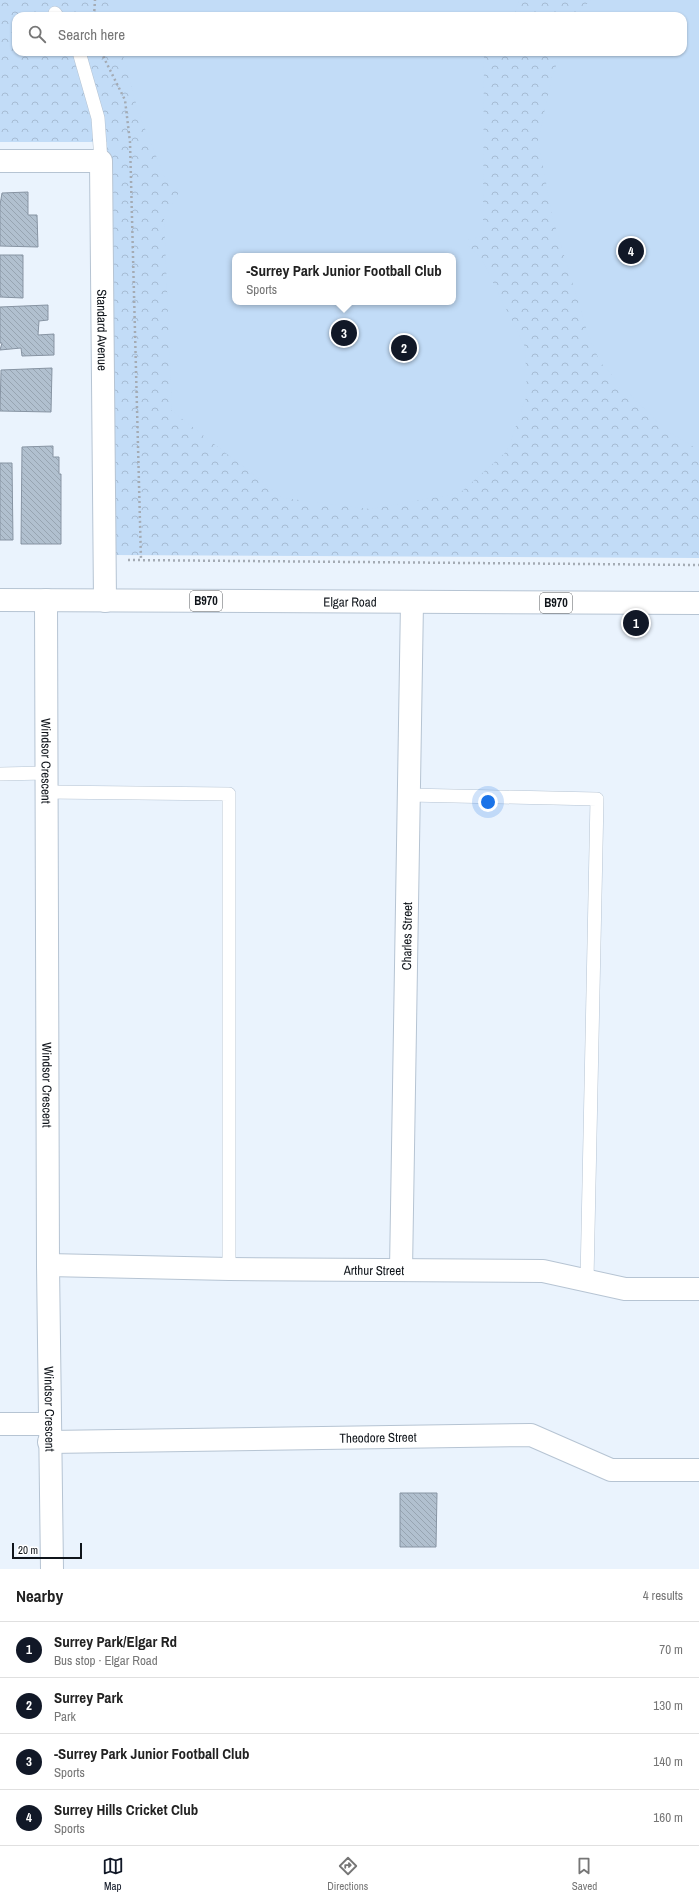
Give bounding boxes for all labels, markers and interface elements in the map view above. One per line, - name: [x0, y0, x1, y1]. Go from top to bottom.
- search box: [12, 12, 687, 56]
- icon: search: [26, 23, 48, 45]
- text: Search here: [58, 24, 125, 45]
- pin: 4: [618, 236, 644, 266]
- popup: [232, 253, 456, 305]
- text: -Surrey Park Junior Football Club: [246, 260, 442, 281]
- text: Sports: [246, 281, 277, 298]
- street label: Standard Avenue: [94, 289, 111, 371]
- pin: 3: [331, 318, 357, 348]
- pin: 2: [391, 333, 417, 363]
- road number: B970: [190, 591, 222, 611]
- street label: Elgar Road: [323, 593, 377, 610]
- road number: B970: [540, 593, 572, 613]
- pin: 1: [623, 608, 649, 638]
- street label: Windsor Crescent: [38, 718, 55, 804]
- your location: [478, 792, 498, 812]
- street label: Charles Street: [397, 902, 416, 970]
- street label: Windsor Crescent: [39, 1042, 56, 1128]
- street label: Arthur Street: [343, 1261, 404, 1279]
- street label: Windsor Crescent: [41, 1366, 59, 1452]
- street label: Theodore Street: [339, 1428, 417, 1446]
- scale bar: [12, 1541, 82, 1560]
- text: 20 m: [18, 1543, 38, 1557]
- text: Nearby: [16, 1584, 63, 1607]
- text: 4 results: [643, 1587, 683, 1604]
- text: Surrey Park/Elgar Rd: [54, 1631, 177, 1652]
- text: 1: [26, 1641, 32, 1658]
- text: 70 m: [659, 1641, 683, 1658]
- text: Bus stop · Elgar Road: [54, 1652, 158, 1669]
- text: Surrey Park: [54, 1687, 123, 1708]
- text: 2: [26, 1697, 32, 1714]
- text: 130 m: [653, 1697, 683, 1714]
- text: Park: [54, 1708, 76, 1725]
- text: -Surrey Park Junior Football Club: [54, 1743, 250, 1764]
- text: 3: [26, 1753, 32, 1770]
- text: 140 m: [653, 1753, 683, 1770]
- text: Sports: [54, 1764, 85, 1781]
- text: Surrey Hills Cricket Club: [54, 1799, 198, 1820]
- text: 4: [26, 1809, 32, 1826]
- text: 160 m: [653, 1809, 683, 1826]
- text: Sports: [54, 1820, 85, 1837]
- tab: Map: [102, 1855, 124, 1893]
- tab: Directions: [327, 1855, 368, 1893]
- tab: Saved: [572, 1855, 597, 1893]

